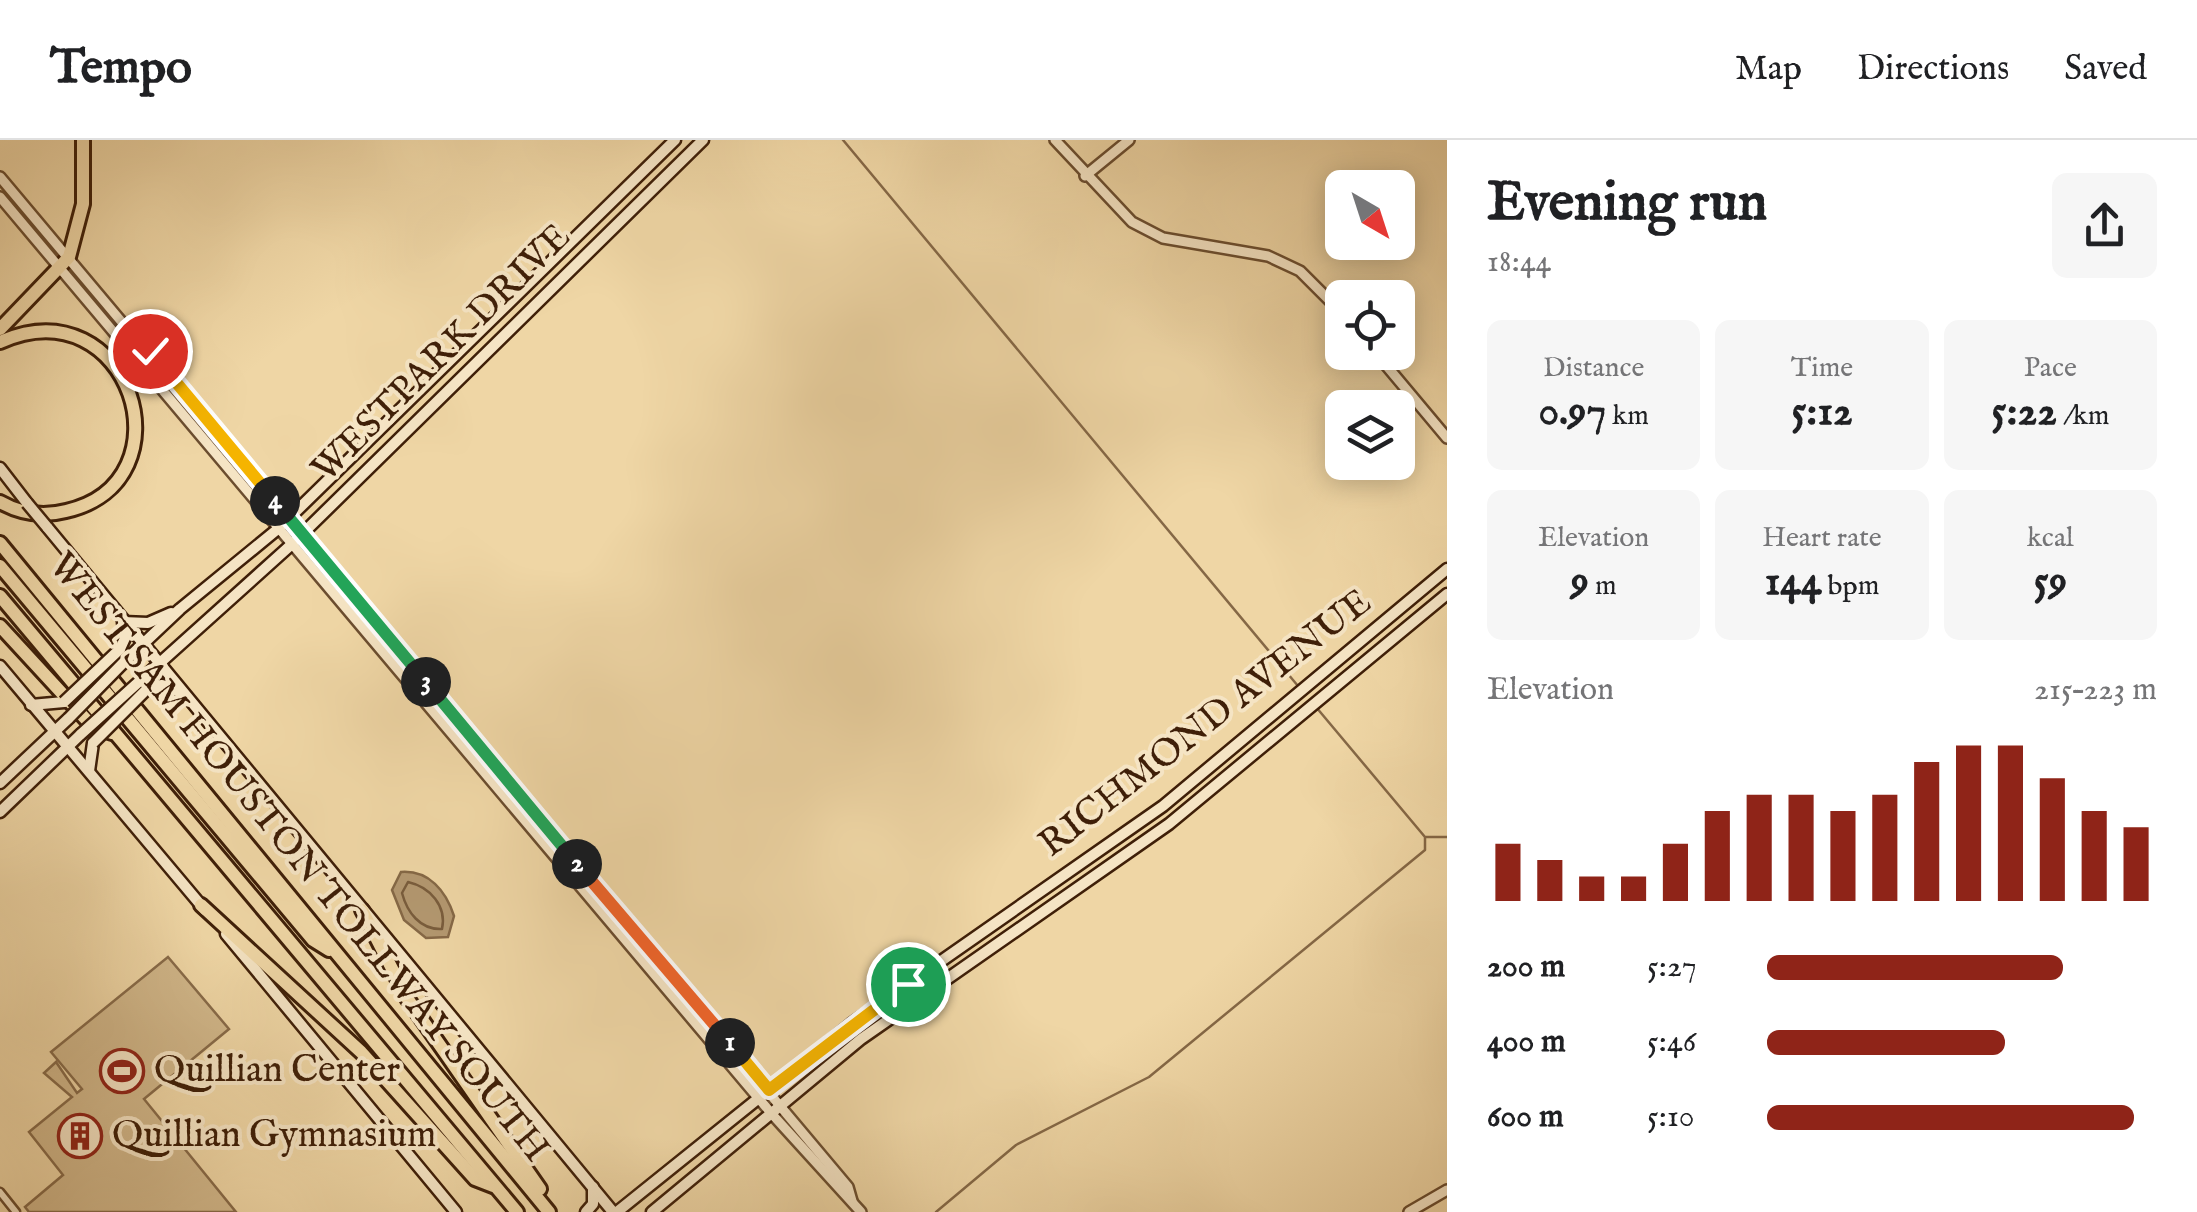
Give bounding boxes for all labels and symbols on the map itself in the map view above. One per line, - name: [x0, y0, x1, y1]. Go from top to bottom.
- north arrow: [1325, 170, 1415, 260]
- street label: WESTPARK DRIVE: [302, 214, 582, 494]
- pin: [108, 309, 193, 394]
- pin: 4: [250, 476, 300, 526]
- street label: WEST SAM HOUSTON TOLLWAY SOUTH: [37, 543, 559, 1173]
- street label: RICHMOND AVENUE: [1030, 579, 1382, 869]
- pin: 3: [401, 657, 451, 707]
- pin: 2: [552, 839, 602, 889]
- pin: [866, 942, 951, 1027]
- pin: 1: [705, 1018, 755, 1068]
- place label: Quillian Center: [154, 1047, 400, 1095]
- sports icon: Quillian Center: [99, 1048, 145, 1094]
- place label: Quillian Gymnasium: [112, 1112, 436, 1160]
- building icon: Quillian Gymnasium: [57, 1113, 103, 1159]

